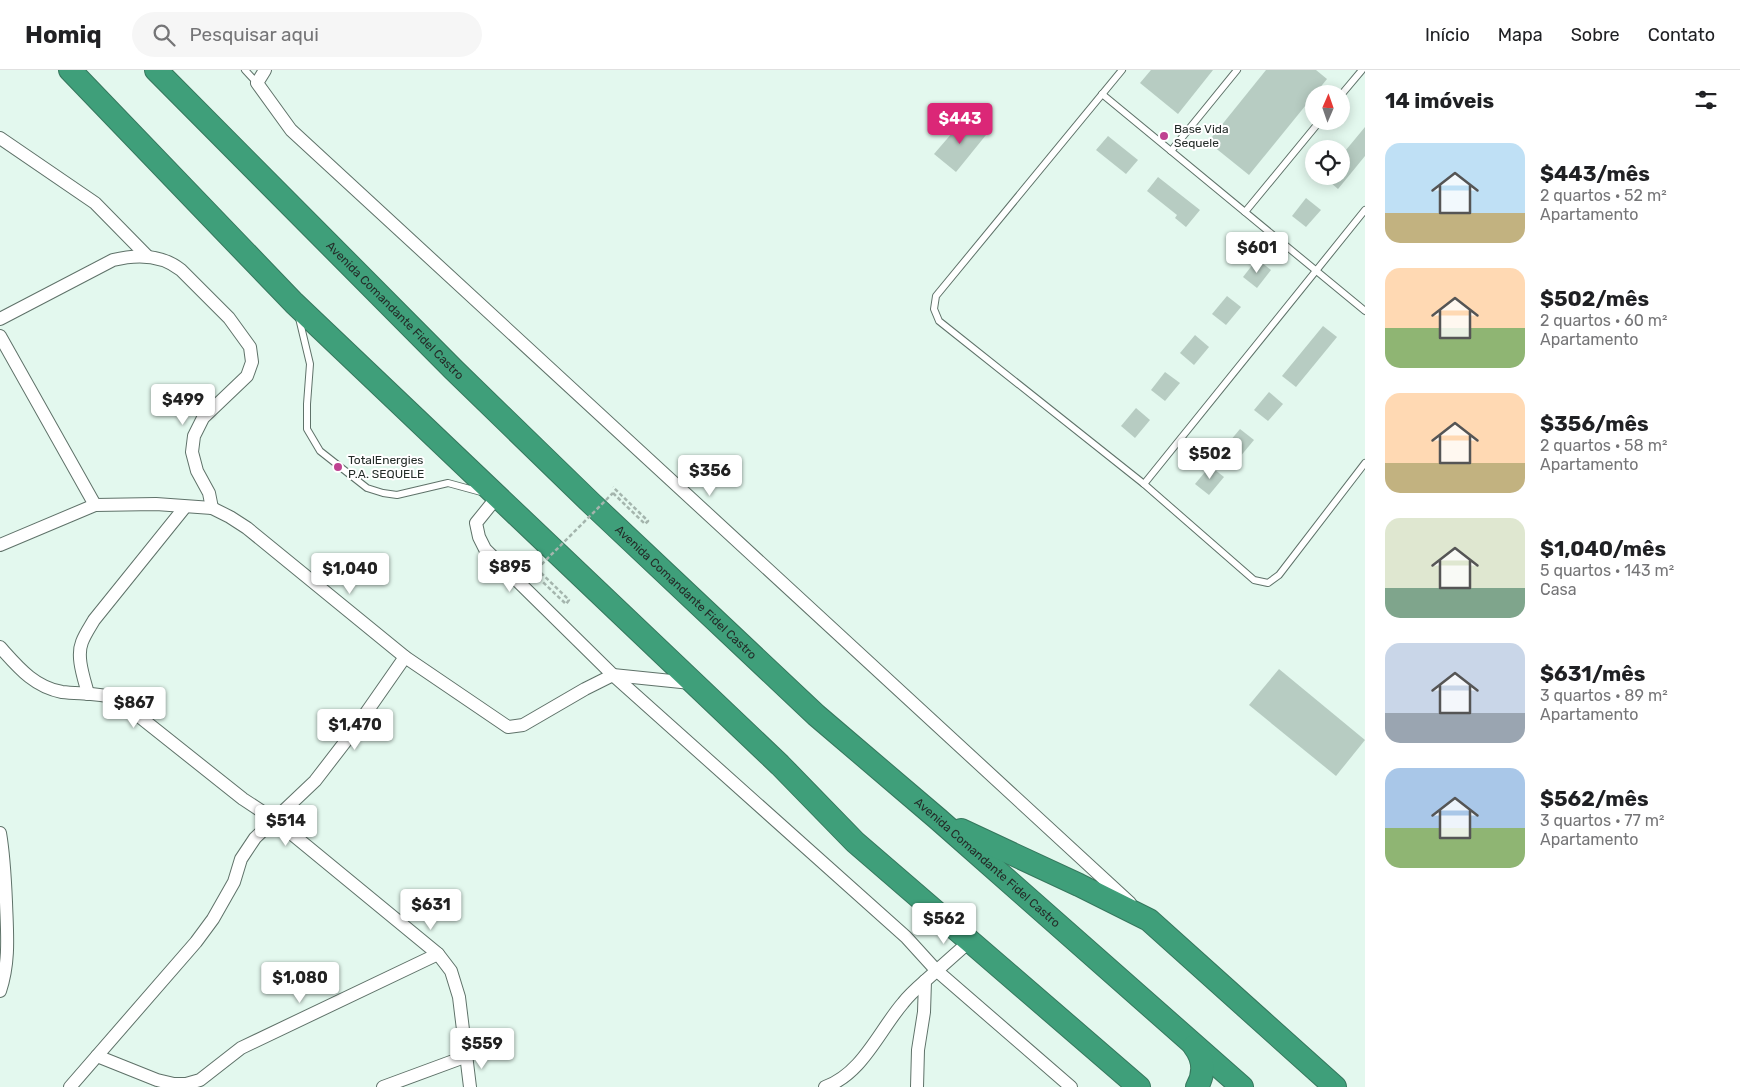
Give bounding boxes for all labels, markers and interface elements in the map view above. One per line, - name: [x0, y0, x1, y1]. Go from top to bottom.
- search box: [132, 12, 482, 57]
- text: Homiq: [25, 21, 102, 49]
- icon: search: [150, 21, 178, 49]
- text: Pesquisar aqui: [190, 23, 319, 46]
- text: Início: [1425, 24, 1470, 46]
- text: Mapa: [1498, 24, 1543, 46]
- text: Sobre: [1571, 24, 1620, 46]
- text: Contato: [1648, 24, 1715, 46]
- north arrow: [1305, 85, 1350, 130]
- map controls: [1305, 85, 1350, 185]
- icon: filters: [1692, 86, 1720, 114]
- text: 14 imóveis: [1385, 88, 1494, 113]
- pin: $443: [930, 102, 990, 145]
- text: $443: [938, 109, 982, 128]
- place label: Base Vida Sequele: [1174, 122, 1229, 150]
- marker: Base Vida Sequele: [1158, 130, 1170, 142]
- button: locate: [1305, 140, 1350, 185]
- text: $443/mês: [1540, 161, 1650, 186]
- icon: home: [1425, 163, 1485, 223]
- text: 2 quartos · 52 m²: [1540, 186, 1667, 205]
- text: Apartamento: [1540, 205, 1638, 224]
- pin: $601: [1227, 232, 1287, 274]
- text: $601: [1237, 238, 1277, 257]
- street label: Avenida Comandante Fidel Castro: [323, 239, 467, 383]
- text: $502/mês: [1540, 286, 1649, 311]
- icon: home: [1425, 288, 1485, 348]
- text: 2 quartos · 60 m²: [1540, 311, 1668, 330]
- text: Apartamento: [1540, 330, 1638, 349]
- pin: $499: [153, 384, 213, 426]
- text: $499: [162, 390, 204, 409]
- text: $356/mês: [1540, 411, 1649, 436]
- icon: home: [1425, 413, 1485, 473]
- text: 2 quartos · 58 m²: [1540, 436, 1667, 455]
- pin: $502: [1180, 438, 1240, 480]
- text: $502: [1189, 444, 1231, 463]
- place label: TotalEnergies P.A. SEQUELE: [348, 453, 424, 481]
- pin: $356: [680, 454, 740, 497]
- text: Apartamento: [1540, 455, 1638, 474]
- marker: TotalEnergies P.A. SEQUELE: [332, 461, 344, 473]
- text: $356: [689, 461, 731, 480]
- street label: Avenida Comandante Fidel Castro: [612, 522, 759, 662]
- text: $1,040/mês: [1540, 536, 1666, 561]
- icon: home: [1425, 538, 1485, 598]
- pin: $895: [480, 550, 540, 593]
- pin: $1,040: [309, 552, 391, 595]
- text: $895: [489, 557, 531, 576]
- text: $1,040: [322, 559, 378, 578]
- text: 5 quartos · 143 m²: [1540, 561, 1674, 580]
- text: Casa: [1540, 580, 1576, 599]
- text: $631/mês: [1540, 661, 1645, 686]
- icon: home: [1425, 663, 1485, 723]
- pin: $867: [104, 686, 164, 729]
- text: 3 quartos · 89 m²: [1540, 686, 1668, 705]
- text: $867: [114, 693, 154, 712]
- text: Apartamento: [1540, 705, 1638, 724]
- pin: $1,470: [314, 708, 396, 751]
- text: $1,470: [328, 715, 382, 734]
- text: $562/mês: [1540, 786, 1649, 811]
- icon: home: [1425, 788, 1485, 848]
- street label: Avenida Comandante Fidel Castro: [912, 795, 1063, 930]
- pin: $514: [256, 804, 316, 847]
- text: $514: [266, 811, 306, 830]
- text: 3 quartos · 77 m²: [1540, 811, 1664, 830]
- text: Apartamento: [1540, 830, 1638, 849]
- pin: $631: [401, 888, 461, 931]
- text: $631: [411, 895, 451, 914]
- pin: $562: [914, 902, 974, 945]
- text: $562: [923, 909, 965, 928]
- pin: $1,080: [259, 962, 341, 1004]
- text: $1,080: [272, 968, 328, 987]
- pin: $559: [452, 1028, 512, 1070]
- text: $559: [461, 1034, 503, 1053]

